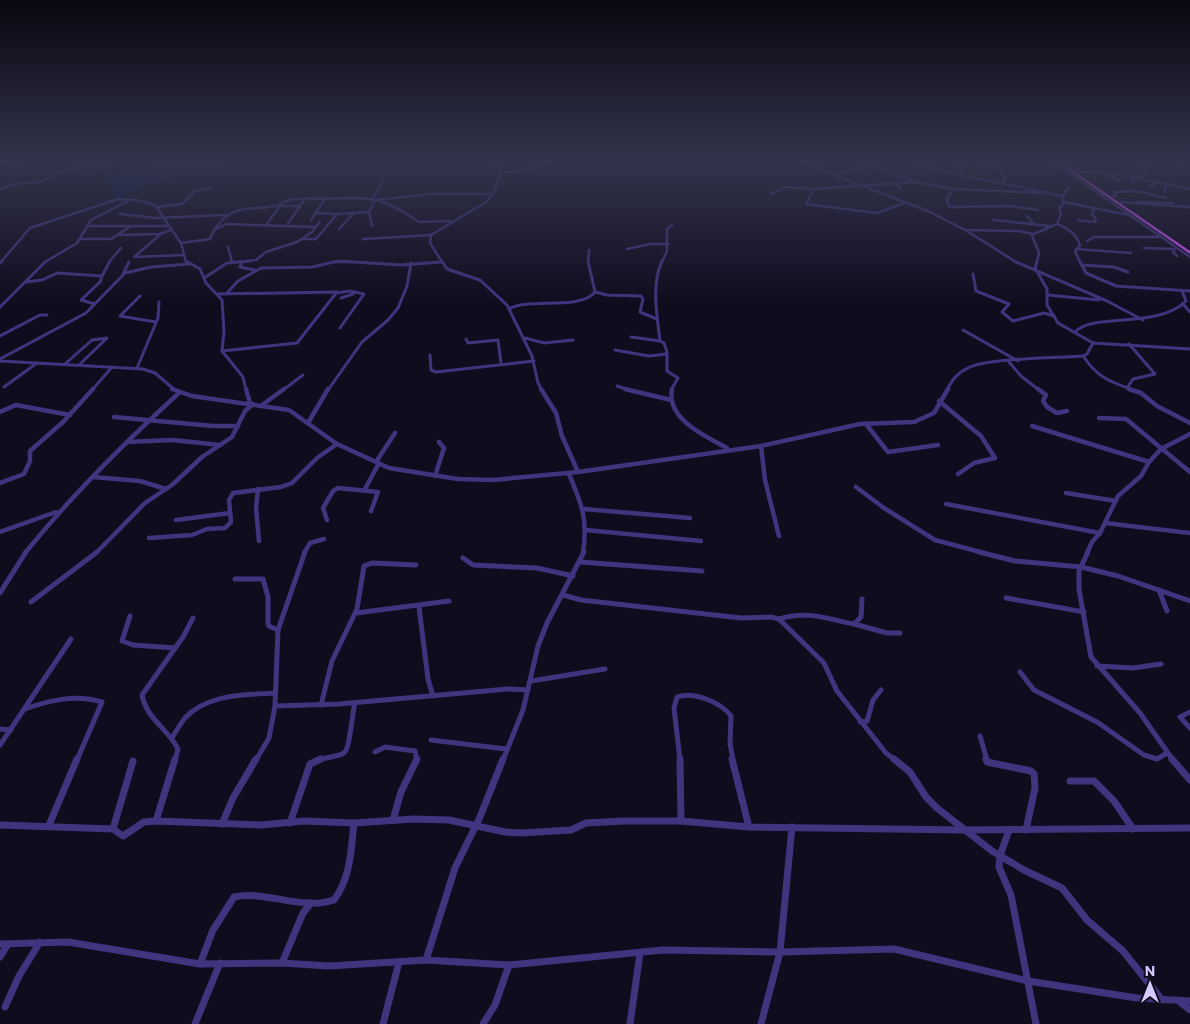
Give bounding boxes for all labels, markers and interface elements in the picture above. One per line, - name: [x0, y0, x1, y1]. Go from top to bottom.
- north arrow: [1125, 959, 1175, 1009]
- text: N: [1145, 962, 1155, 979]

